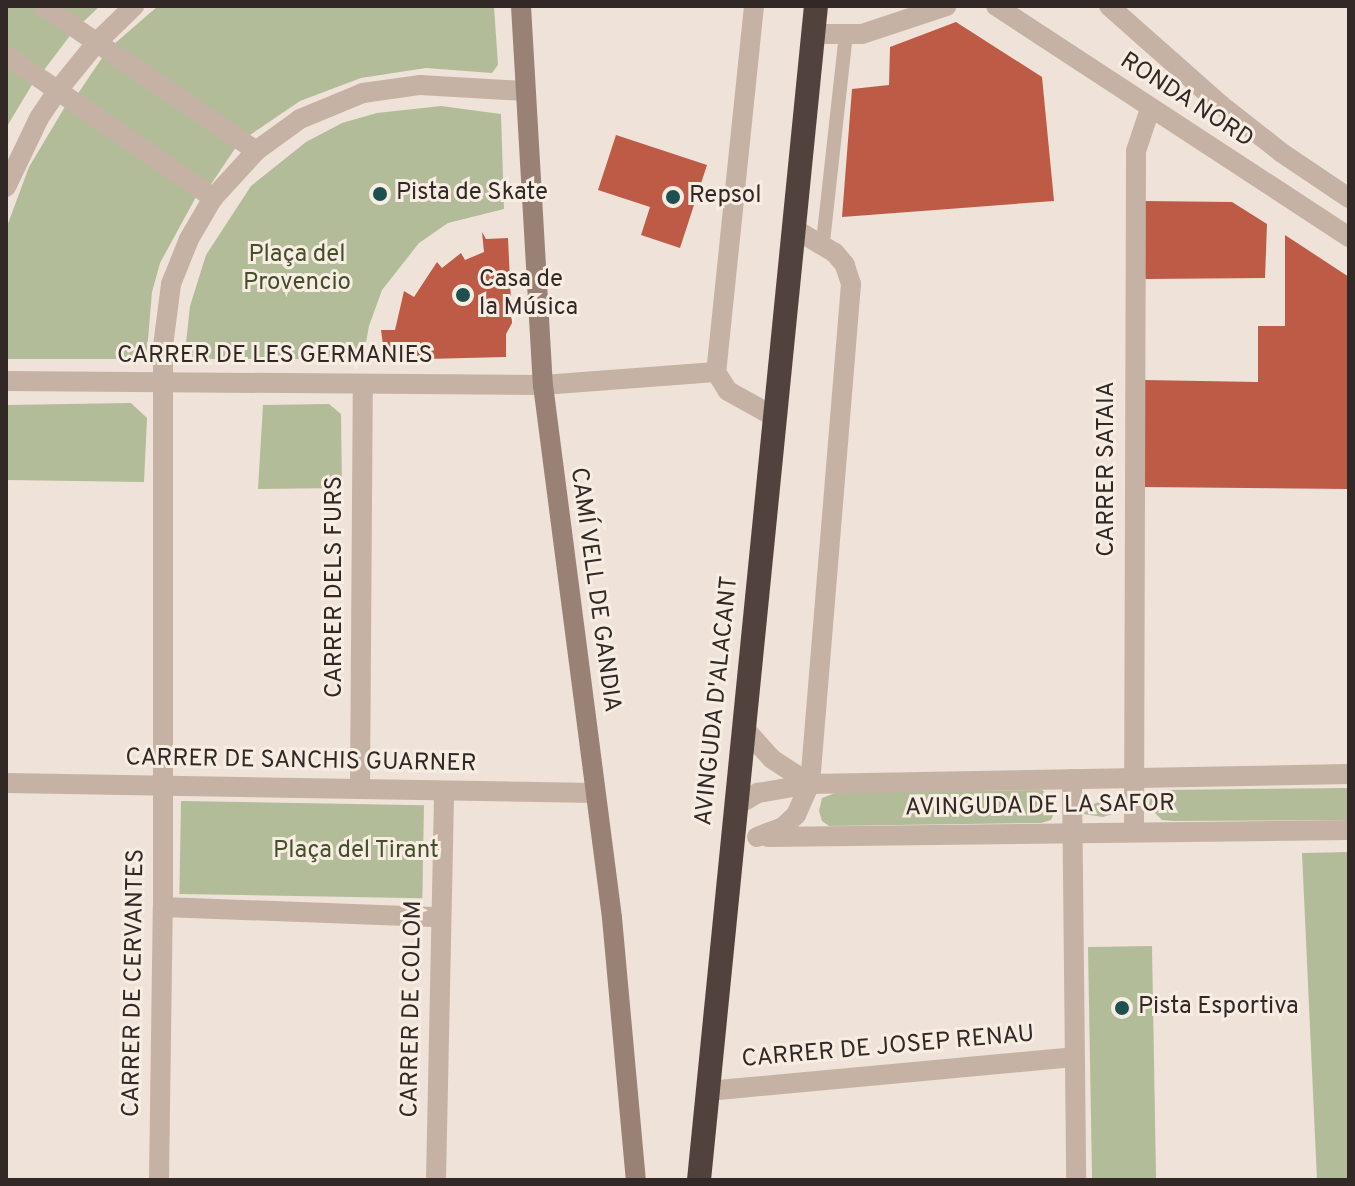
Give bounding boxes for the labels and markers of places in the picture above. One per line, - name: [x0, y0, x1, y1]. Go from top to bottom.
- place label: Pista de Skate: [396, 180, 548, 208]
- place label: Repsol: [689, 183, 762, 211]
- marker: Pista de Skate: [371, 185, 389, 203]
- marker: Repsol: [664, 188, 682, 206]
- place label: Casa de la Música: [479, 267, 578, 323]
- marker: Casa de la Música: [454, 286, 472, 304]
- place label: Pista Esportiva: [1138, 994, 1299, 1022]
- marker: Pista Esportiva: [1113, 999, 1131, 1017]

